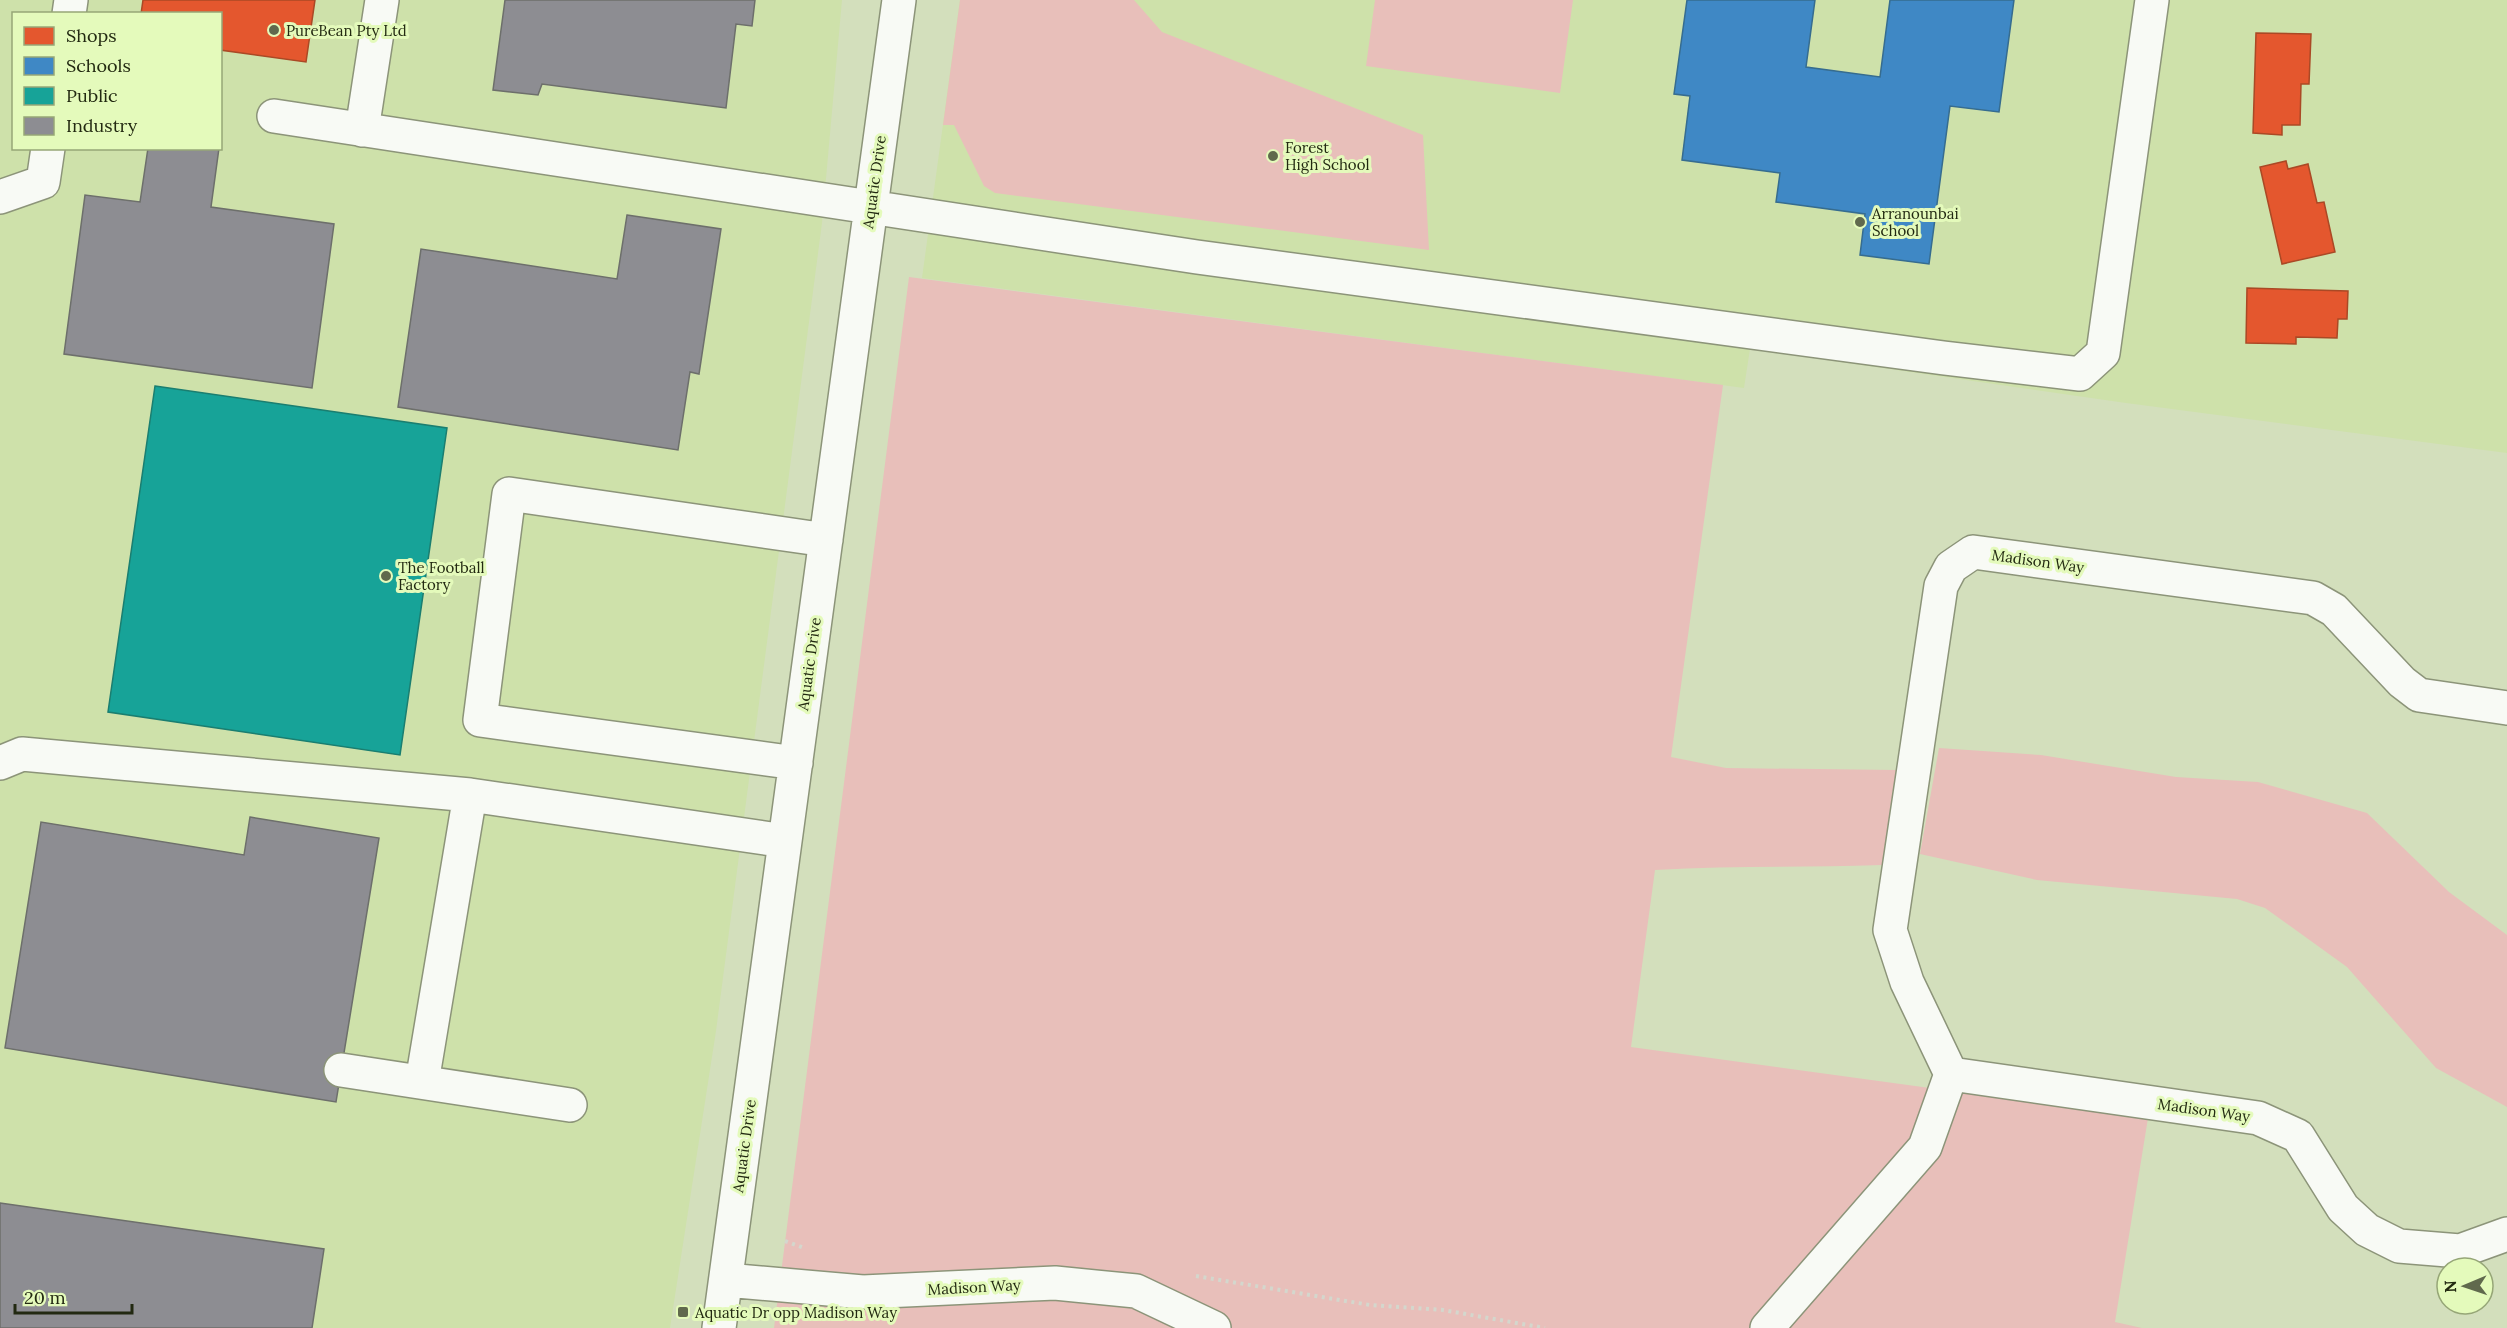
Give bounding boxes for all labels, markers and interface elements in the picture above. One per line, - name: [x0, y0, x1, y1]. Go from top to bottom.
- legend: [12, 12, 222, 150]
- place label: PureBean Pty Ltd: [286, 21, 407, 40]
- marker: PureBean Pty Ltd: [267, 23, 281, 37]
- text: Shops: [66, 24, 117, 47]
- text: Schools: [66, 54, 131, 77]
- text: Public: [66, 84, 118, 107]
- text: Industry: [66, 114, 138, 137]
- street label: Aquatic Drive: [858, 134, 890, 231]
- place label: Forest High School: [1285, 138, 1370, 174]
- marker: Forest High School: [1266, 149, 1280, 163]
- place label: Arranounbai School: [1871, 204, 1959, 240]
- marker: Arranounbai School: [1853, 215, 1867, 229]
- street label: Madison Way: [1990, 545, 2086, 577]
- place label: The Football Factory: [398, 558, 485, 594]
- marker: The Football Factory: [379, 569, 393, 583]
- street label: Aquatic Drive: [793, 616, 825, 713]
- street label: Madison Way: [2156, 1094, 2252, 1126]
- street label: Aquatic Drive: [728, 1098, 760, 1195]
- north arrow: [2435, 1256, 2495, 1316]
- street label: Madison Way: [927, 1275, 1021, 1299]
- scale bar: [15, 1277, 132, 1315]
- text: N: [2440, 1280, 2460, 1293]
- text: 20 m: [24, 1286, 66, 1309]
- place label: Aquatic Dr opp Madison Way: [694, 1303, 897, 1322]
- marker: Aquatic Dr opp Madison Way: [676, 1305, 690, 1319]

